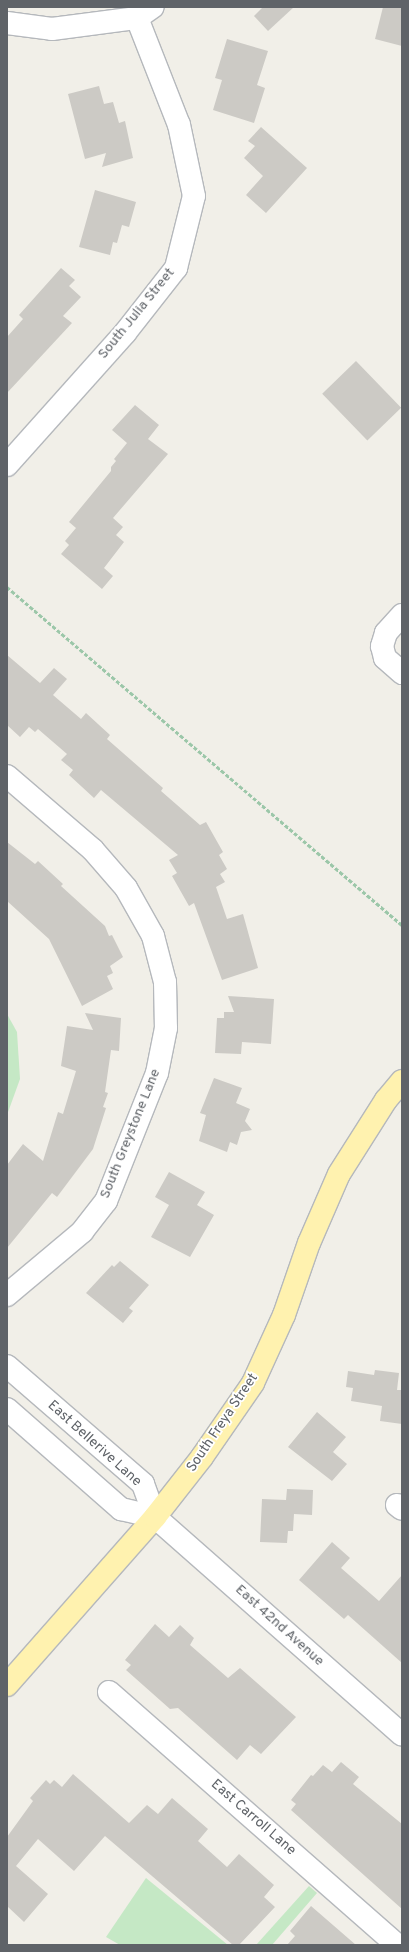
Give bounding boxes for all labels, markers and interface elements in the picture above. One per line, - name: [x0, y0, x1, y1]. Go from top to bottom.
- street label: South Julia Street: [95, 265, 179, 363]
- street label: South Greystone Lane: [97, 1067, 165, 1201]
- street label: South Freya Street: [184, 1370, 262, 1476]
- street label: East Bellerive Lane: [44, 1397, 144, 1491]
- street label: East 42nd Avenue: [231, 1582, 327, 1670]
- street label: East Carroll Lane: [207, 1776, 299, 1860]

